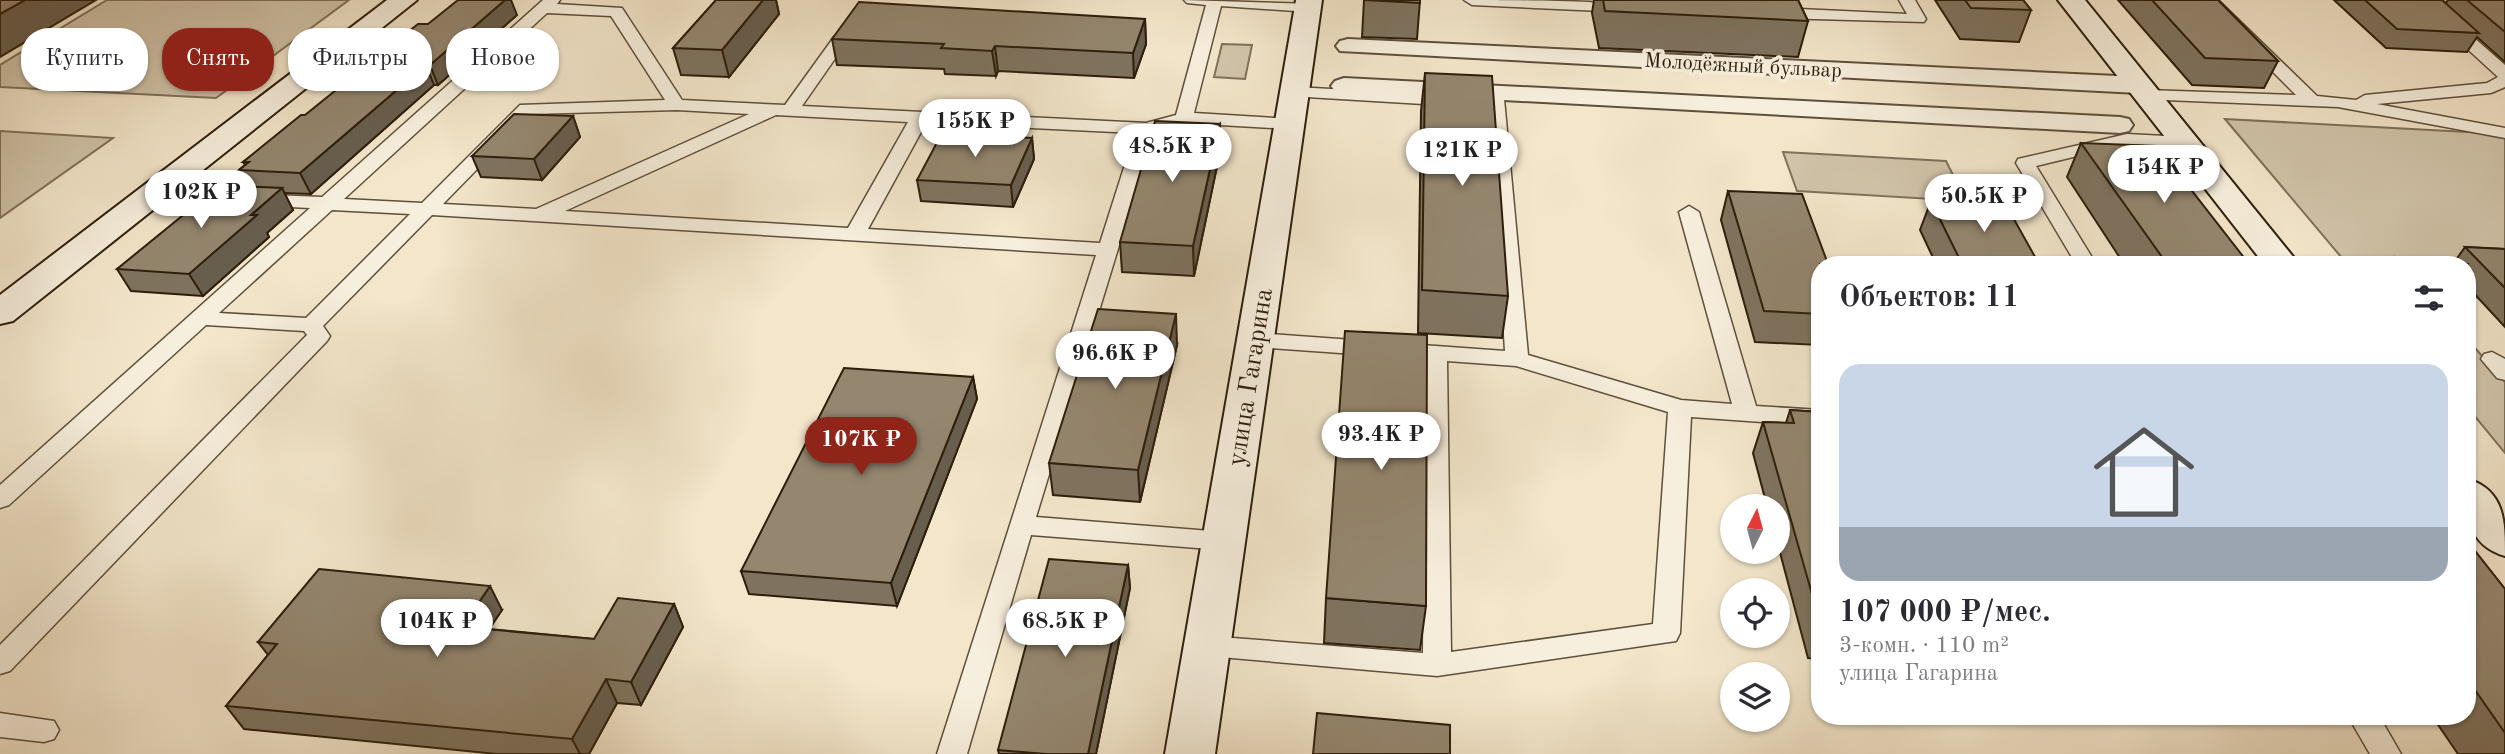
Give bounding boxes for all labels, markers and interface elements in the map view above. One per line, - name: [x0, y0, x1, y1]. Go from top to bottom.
- chip: Купить: [21, 28, 148, 91]
- chip: Снять: [162, 28, 274, 91]
- chip: Фильтры: [288, 28, 432, 91]
- chip: Новое: [446, 28, 559, 91]
- street label: Молодёжный бульвар: [1643, 51, 1842, 82]
- pin: 155K ₽: [918, 100, 1032, 159]
- text: 155K ₽: [935, 110, 1015, 133]
- pin: 48.5K ₽: [1107, 124, 1237, 184]
- pin: 121K ₽: [1405, 128, 1519, 188]
- text: 48.5K ₽: [1129, 135, 1215, 158]
- text: 121K ₽: [1422, 139, 1502, 162]
- pin: 154K ₽: [2107, 146, 2221, 205]
- text: 154K ₽: [2124, 156, 2204, 179]
- pin: 102K ₽: [144, 170, 258, 230]
- pin: 50.5K ₽: [1919, 174, 2049, 234]
- text: 102K ₽: [161, 181, 241, 204]
- text: 50.5K ₽: [1941, 185, 2027, 208]
- icon: filters: [2410, 279, 2448, 317]
- text: Объектов: 11: [1839, 283, 2019, 313]
- street label: улица Гагарина: [1224, 286, 1278, 468]
- pin: 96.6K ₽: [1050, 332, 1180, 391]
- text: 96.6K ₽: [1072, 342, 1158, 365]
- icon: home: [2081, 409, 2207, 535]
- pin: 93.4K ₽: [1316, 412, 1446, 472]
- pin: 107K ₽: [804, 418, 918, 477]
- text: 93.4K ₽: [1338, 423, 1424, 446]
- text: 107K ₽: [821, 428, 901, 451]
- north arrow: [1720, 494, 1790, 564]
- map controls: [1720, 494, 1790, 732]
- button: locate: [1720, 578, 1790, 648]
- text: 107 000 ₽/мес.: [1839, 598, 2051, 628]
- pin: 104K ₽: [380, 600, 494, 659]
- pin: 68.5K ₽: [1000, 600, 1130, 659]
- text: 104K ₽: [397, 610, 477, 633]
- text: 68.5K ₽: [1022, 610, 1108, 633]
- text: 3-комн. · 110 m²: [1839, 634, 2009, 657]
- button: layers: [1720, 662, 1790, 732]
- text: улица Гагарина: [1839, 662, 1998, 685]

